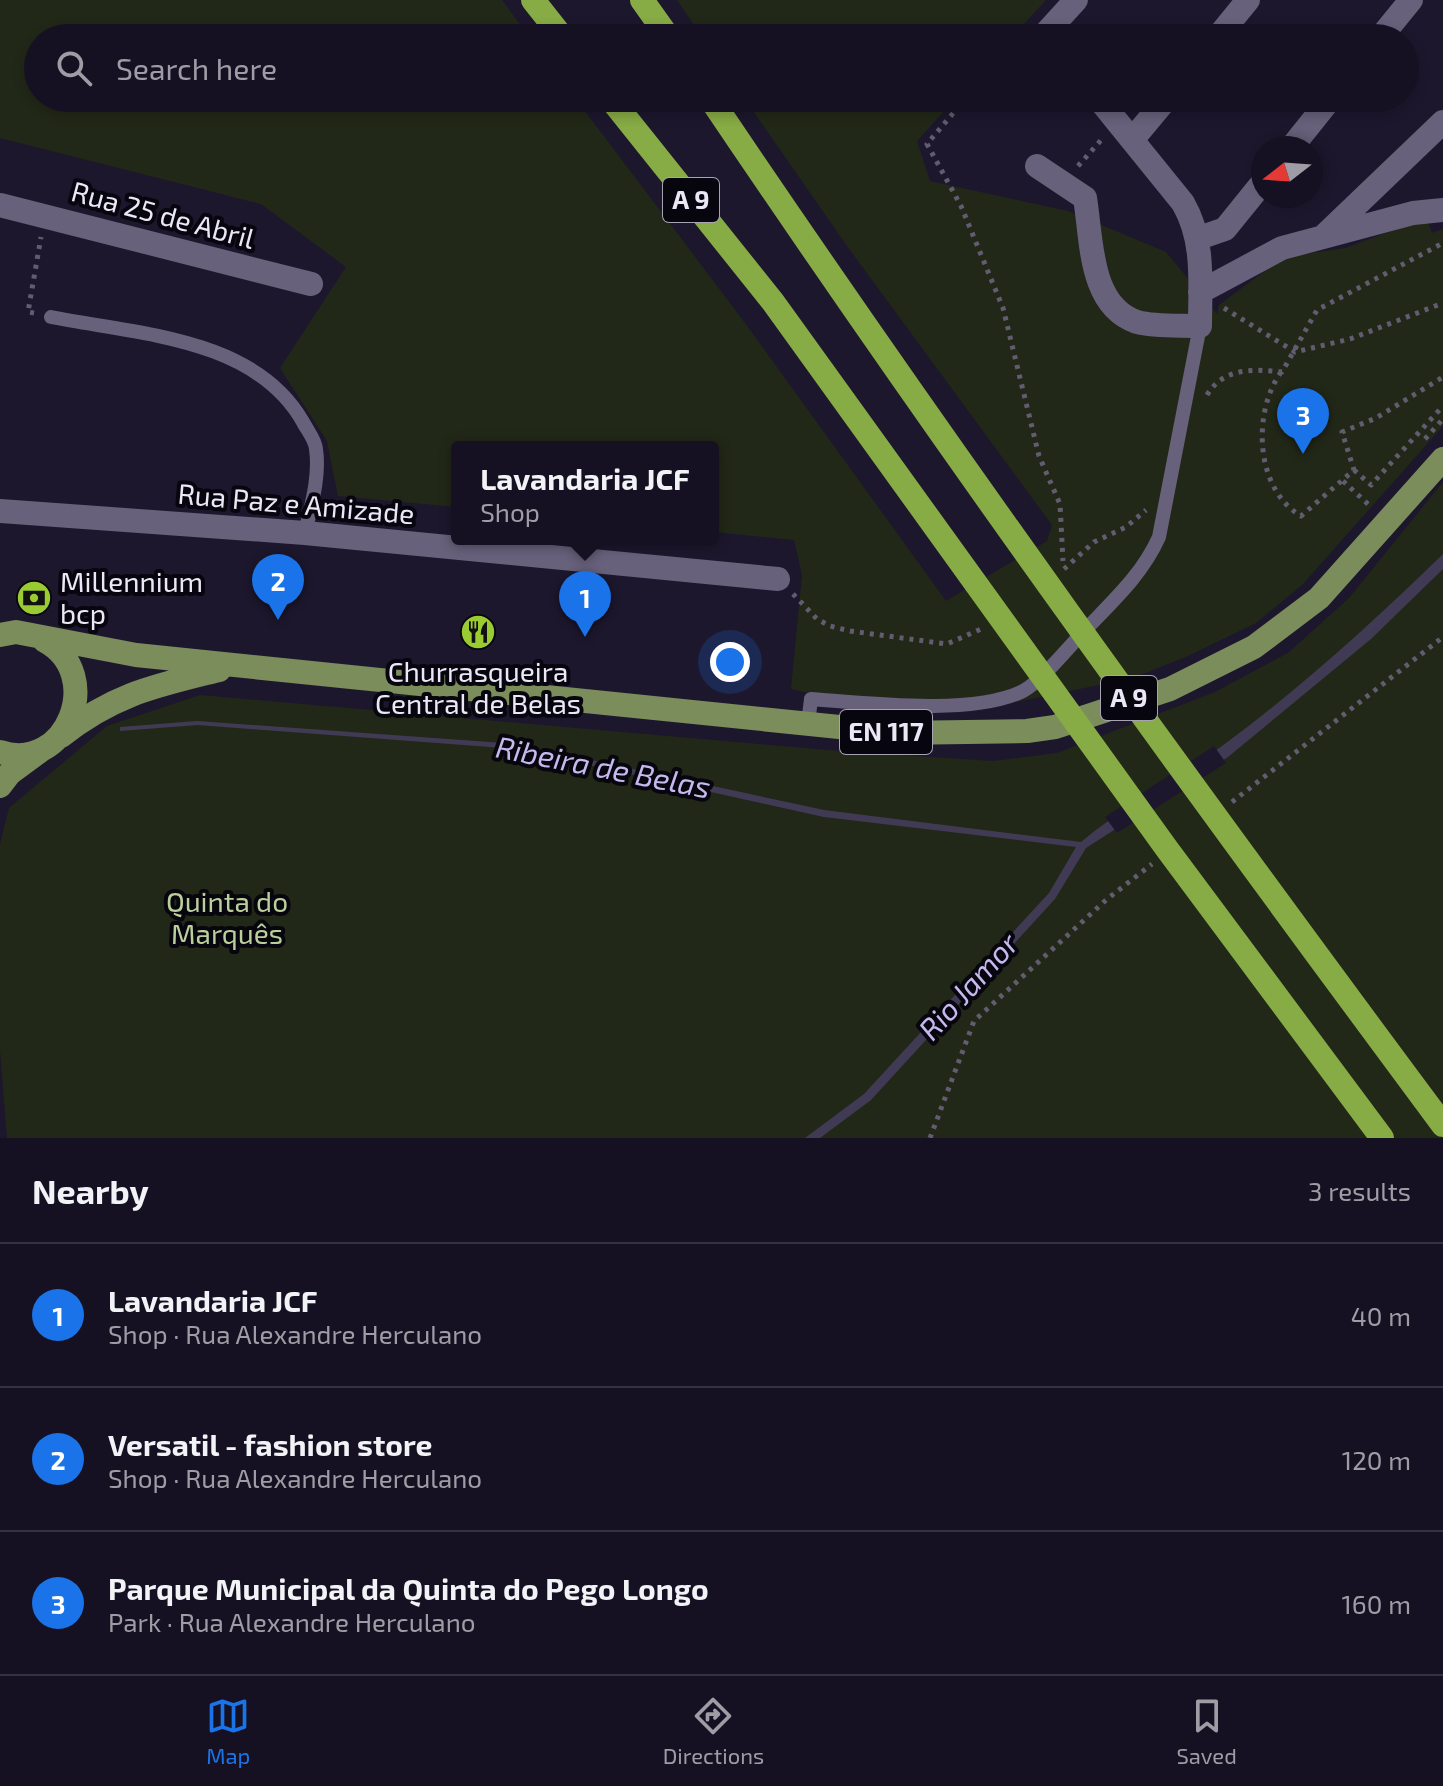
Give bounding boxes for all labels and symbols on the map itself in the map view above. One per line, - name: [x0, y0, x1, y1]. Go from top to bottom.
- north arrow: [1251, 136, 1323, 208]
- street label: Rua 25 de Abril: [68, 173, 259, 255]
- road number: A 9: [663, 178, 719, 222]
- pin: 3: [1277, 388, 1329, 454]
- street label: Rua Paz e Amizade: [176, 476, 416, 530]
- pin: 2: [252, 554, 304, 620]
- place label: Millennium bcp: [60, 564, 203, 630]
- pin: 1: [559, 571, 611, 637]
- bank icon: Millennium bcp: [15, 579, 53, 617]
- restaurant icon: Churrasqueira Central de Belas: [459, 613, 497, 651]
- your location: [710, 642, 750, 682]
- place label: Churrasqueira Central de Belas: [375, 654, 581, 720]
- road number: A 9: [1101, 676, 1157, 720]
- road number: EN 117: [840, 710, 932, 754]
- water label: Ribeira de Belas: [493, 728, 714, 804]
- park label: Quinta do Marquês: [166, 884, 288, 950]
- water label: Rio Jamor: [910, 924, 1026, 1047]

